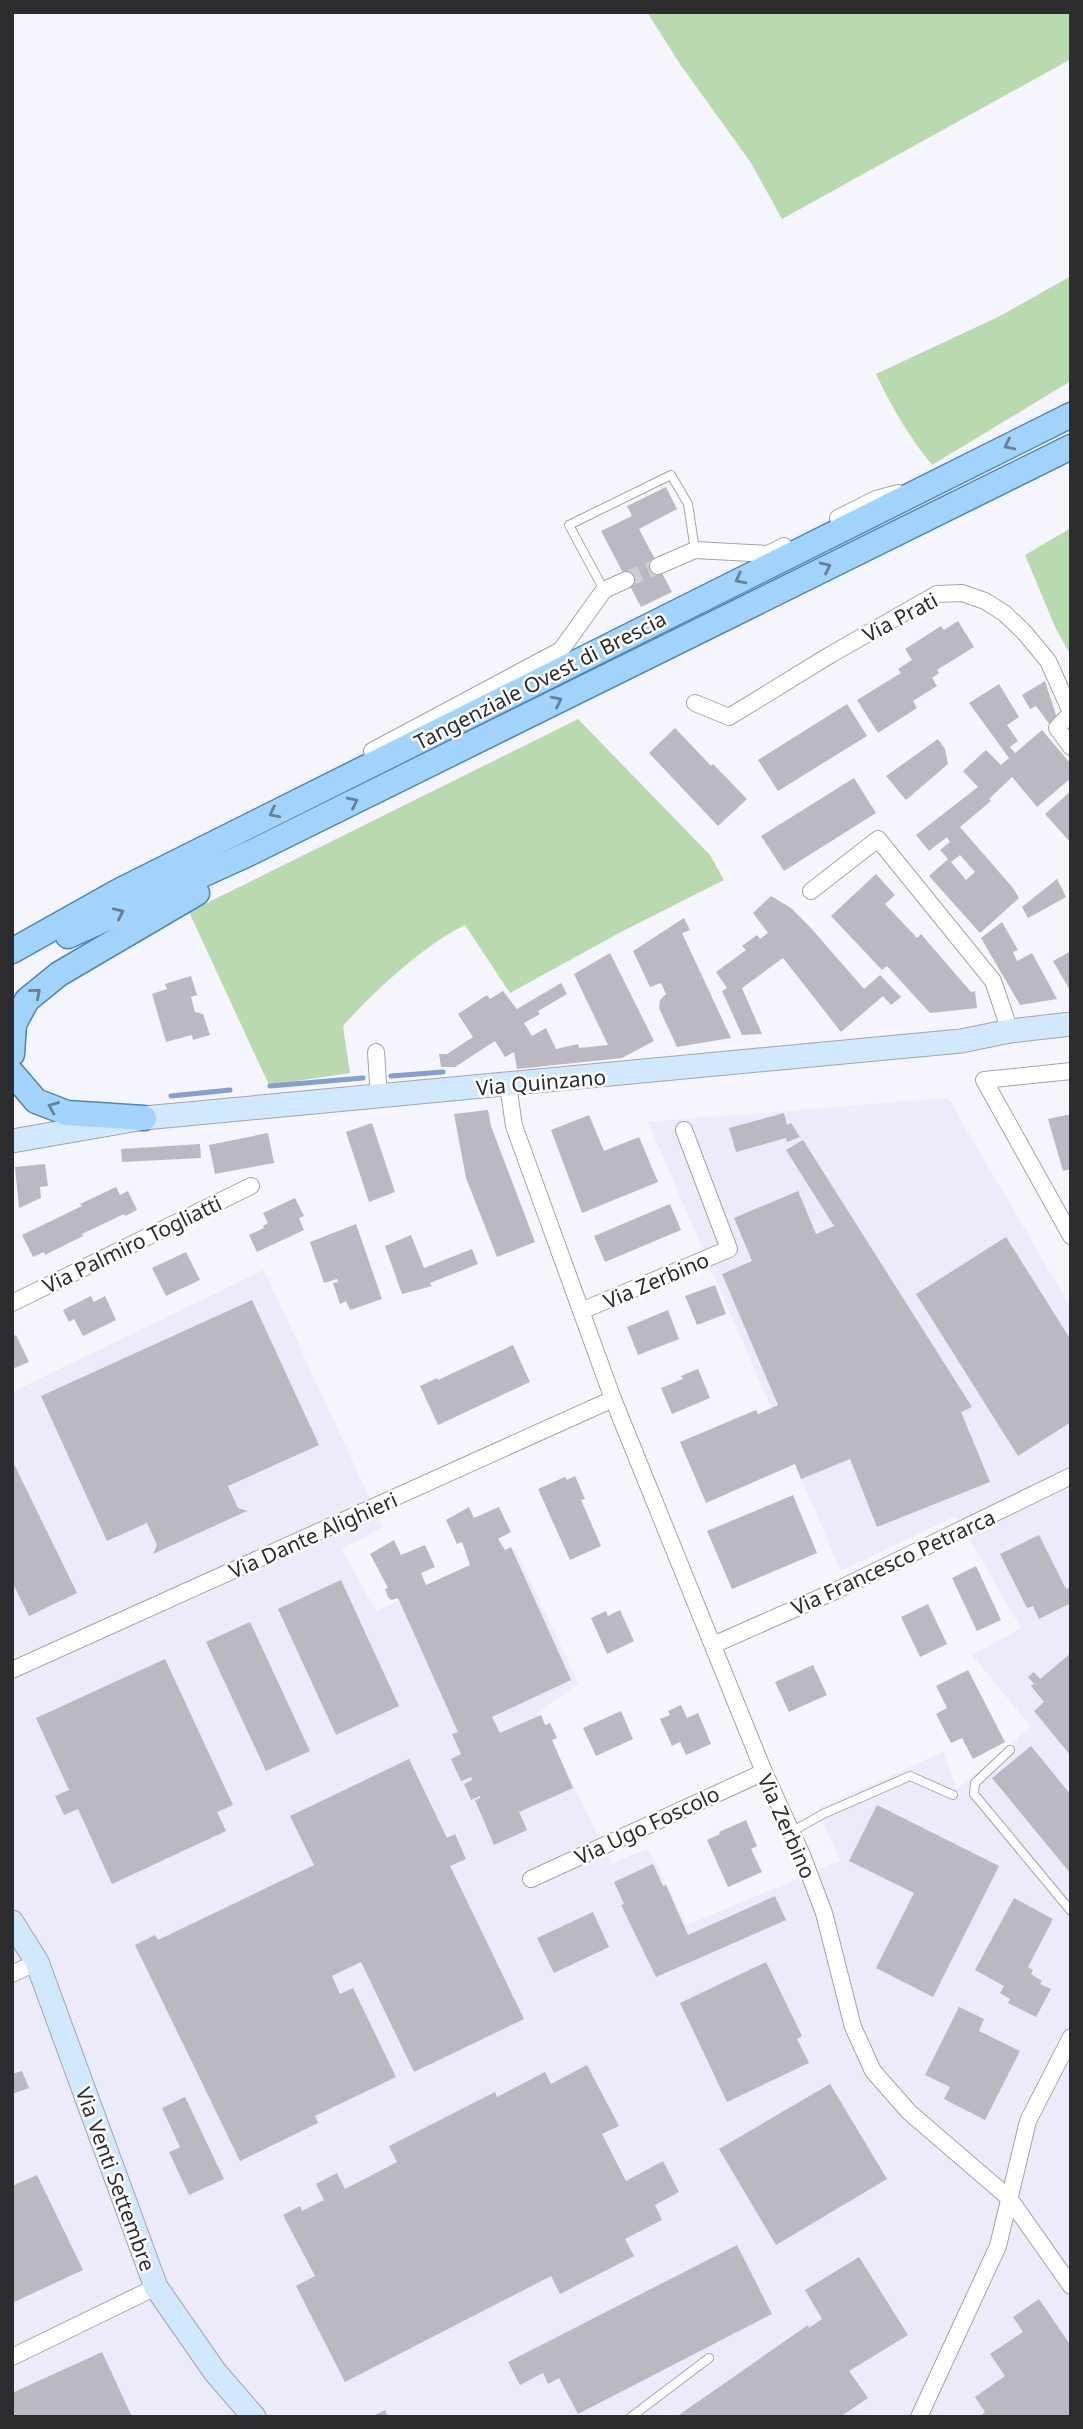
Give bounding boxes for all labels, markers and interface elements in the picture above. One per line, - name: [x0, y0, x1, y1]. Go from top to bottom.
- one-way arrow: [1004, 436, 1016, 450]
- one-way arrow: [819, 562, 831, 576]
- one-way arrow: [735, 571, 747, 585]
- street label: Via Prati: [858, 586, 942, 648]
- street label: Tangenziale Ovest di Brescia: [409, 604, 671, 756]
- one-way arrow: [550, 695, 562, 709]
- one-way arrow: [346, 797, 358, 811]
- one-way arrow: [269, 805, 281, 819]
- one-way arrow: [112, 907, 124, 921]
- one-way arrow: [27, 989, 40, 1001]
- street label: Via Quinzano: [475, 1062, 607, 1102]
- one-way arrow: [47, 1102, 59, 1116]
- street label: Via Palmiro Togliatti: [38, 1189, 226, 1299]
- street label: Via Zerbino: [599, 1245, 713, 1315]
- street label: Via Dante Alighieri: [224, 1485, 402, 1585]
- street label: Via Francesco Petrarca: [787, 1502, 999, 1622]
- street label: Via Zerbino: [751, 1769, 823, 1883]
- street label: Via Ugo Foscolo: [570, 1779, 724, 1871]
- street label: Via Venti Settembre: [70, 2083, 162, 2275]

